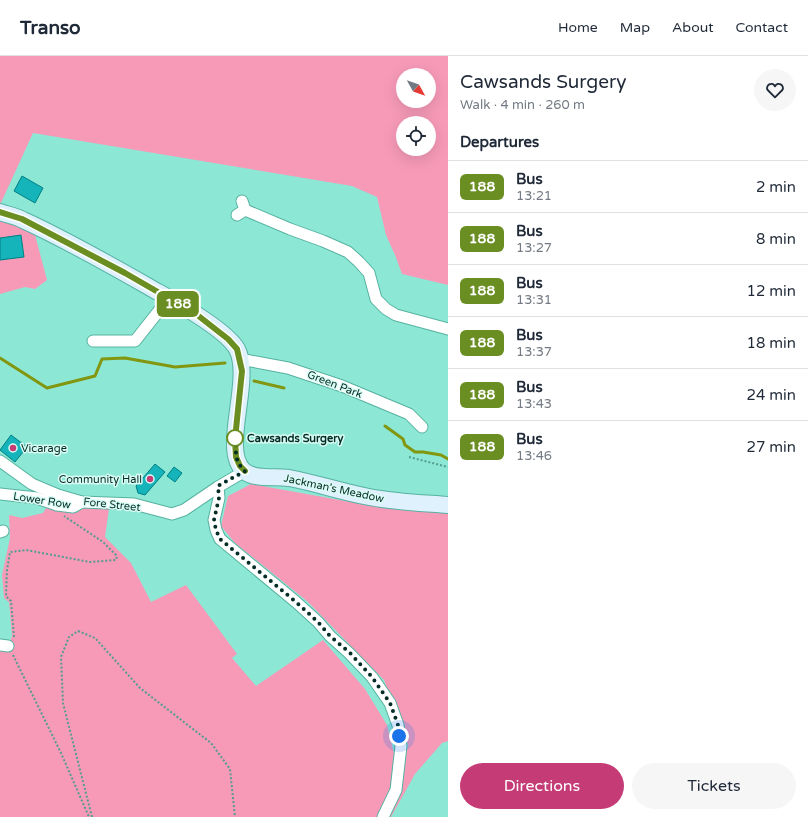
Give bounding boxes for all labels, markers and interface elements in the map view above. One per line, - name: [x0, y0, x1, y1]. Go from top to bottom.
- text: Transo: [20, 17, 81, 39]
- text: Home: [558, 19, 598, 36]
- text: Map: [620, 19, 650, 36]
- text: About: [672, 19, 714, 36]
- text: Contact: [736, 19, 788, 36]
- north arrow: [396, 68, 436, 108]
- map controls: [396, 68, 436, 156]
- button: heart: [754, 69, 796, 111]
- text: Cawsands Surgery: [460, 71, 627, 93]
- text: Walk · 4 min · 260 m: [460, 97, 585, 113]
- button: locate: [396, 116, 436, 156]
- text: Departures: [460, 133, 539, 151]
- text: Bus: [516, 170, 543, 188]
- text: 188: [469, 178, 495, 195]
- text: 2 min: [756, 178, 796, 196]
- text: 13:21: [516, 188, 552, 204]
- text: Bus: [516, 222, 543, 240]
- text: 188: [469, 230, 495, 247]
- text: 8 min: [756, 230, 796, 248]
- text: 13:27: [516, 240, 552, 256]
- text: Bus: [516, 274, 543, 292]
- text: 188: [469, 282, 495, 299]
- text: 12 min: [747, 282, 796, 300]
- line badge: 188: [155, 291, 201, 317]
- text: 13:31: [516, 292, 552, 308]
- text: 188: [165, 295, 191, 312]
- text: Bus: [516, 326, 543, 344]
- text: 188: [469, 334, 495, 351]
- text: 18 min: [747, 334, 796, 352]
- text: 13:37: [516, 344, 552, 360]
- street label: Green Park: [305, 368, 364, 401]
- text: Bus: [516, 378, 543, 396]
- text: 188: [469, 386, 495, 403]
- text: 24 min: [747, 386, 796, 404]
- text: 13:43: [516, 396, 552, 412]
- marker: Cawsands Surgery: [226, 429, 244, 447]
- text: Bus: [516, 430, 543, 448]
- place label: Cawsands Surgery: [247, 432, 343, 446]
- text: 188: [469, 438, 495, 455]
- text: 27 min: [747, 438, 796, 456]
- place label: Vicarage: [21, 442, 67, 455]
- marker: Vicarage: [8, 443, 18, 453]
- text: 13:46: [516, 448, 552, 464]
- street label: Jackman's Meadow: [283, 472, 385, 505]
- place label: Community Hall: [59, 473, 142, 486]
- marker: Community Hall: [145, 474, 155, 484]
- street label: Lower Row: [12, 490, 72, 511]
- street label: Fore Street: [83, 495, 141, 514]
- your location: [389, 726, 409, 746]
- button: Directions: [460, 763, 624, 809]
- button: Tickets: [632, 763, 796, 809]

